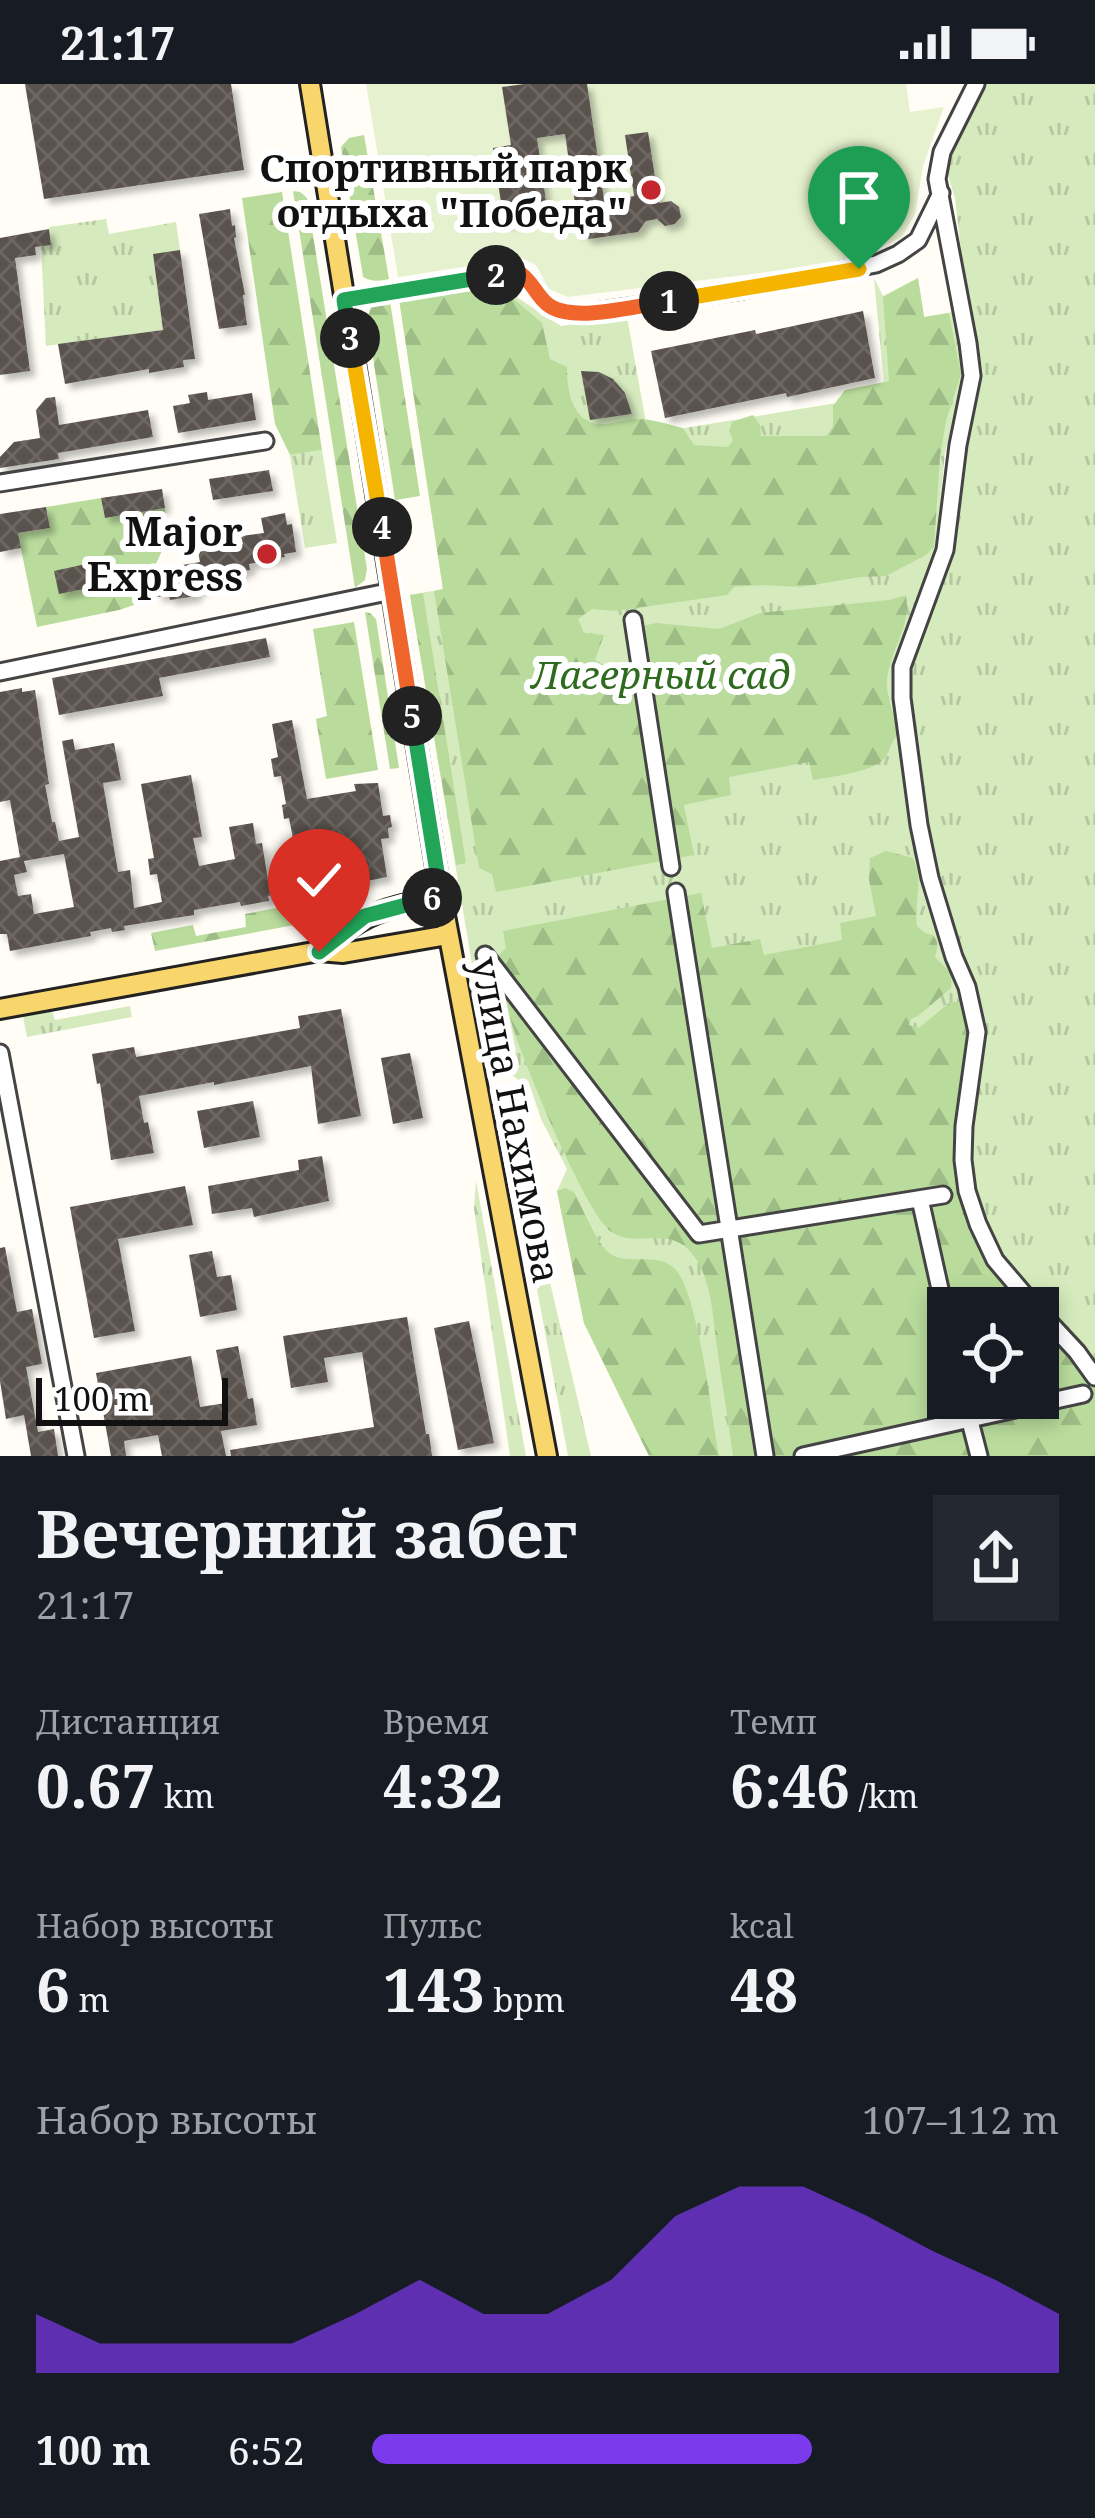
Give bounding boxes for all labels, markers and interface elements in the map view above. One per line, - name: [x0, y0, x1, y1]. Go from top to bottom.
- text: 21:17: [60, 12, 175, 73]
- place label: Спортивный парк отдыха "Победа": [259, 140, 628, 238]
- pin: [808, 146, 910, 269]
- icon: arrive: [826, 164, 892, 230]
- marker: Спортивный парк отдыха "Победа": [638, 177, 664, 203]
- pin: 2: [466, 245, 526, 305]
- text: 2: [487, 252, 505, 297]
- pin: 1: [639, 271, 699, 331]
- text: 1: [660, 278, 678, 323]
- pin: 3: [320, 308, 380, 368]
- text: 3: [341, 315, 359, 360]
- pin: 4: [352, 497, 412, 557]
- place label: Major Express: [87, 504, 243, 602]
- text: 4: [373, 504, 391, 549]
- marker: Major Express: [254, 541, 280, 567]
- park label: Лагерный сад: [529, 647, 791, 700]
- pin: 5: [382, 686, 442, 746]
- text: 5: [403, 693, 421, 738]
- pin: [268, 829, 370, 952]
- icon: check: [286, 847, 352, 913]
- pin: 6: [402, 868, 462, 928]
- text: 6: [423, 875, 441, 920]
- street label: улица Нахимова: [460, 952, 575, 1287]
- map controls: [927, 1287, 1059, 1419]
- button: locate: [927, 1287, 1059, 1419]
- scale bar: [36, 1372, 228, 1425]
- text: 100 m: [54, 1376, 149, 1421]
- text: Вечерний забег: [36, 1487, 577, 1577]
- button: share: [933, 1495, 1059, 1621]
- text: 21:17: [36, 1577, 134, 1630]
- text: Дистанция: [36, 1699, 220, 1744]
- text: Время: [383, 1699, 489, 1744]
- text: Темп: [730, 1699, 817, 1744]
- text: 0.67: [36, 1744, 155, 1826]
- text: 4:32: [383, 1744, 503, 1826]
- text: 6:46: [730, 1744, 850, 1826]
- text: km: [155, 1773, 214, 1818]
- text: /km: [850, 1773, 919, 1818]
- text: Набор высоты: [36, 1903, 274, 1948]
- text: Пульс: [383, 1903, 482, 1948]
- text: kcal: [730, 1903, 794, 1948]
- text: 6: [36, 1948, 70, 2030]
- text: 143: [383, 1948, 485, 2030]
- text: 48: [730, 1948, 798, 2030]
- text: m: [70, 1977, 110, 2022]
- text: bpm: [485, 1977, 565, 2022]
- text: Набор высоты: [36, 2092, 317, 2145]
- text: 107–112 m: [862, 2092, 1059, 2145]
- text: 100 m: [36, 2423, 151, 2476]
- text: 6:52: [228, 2423, 305, 2476]

